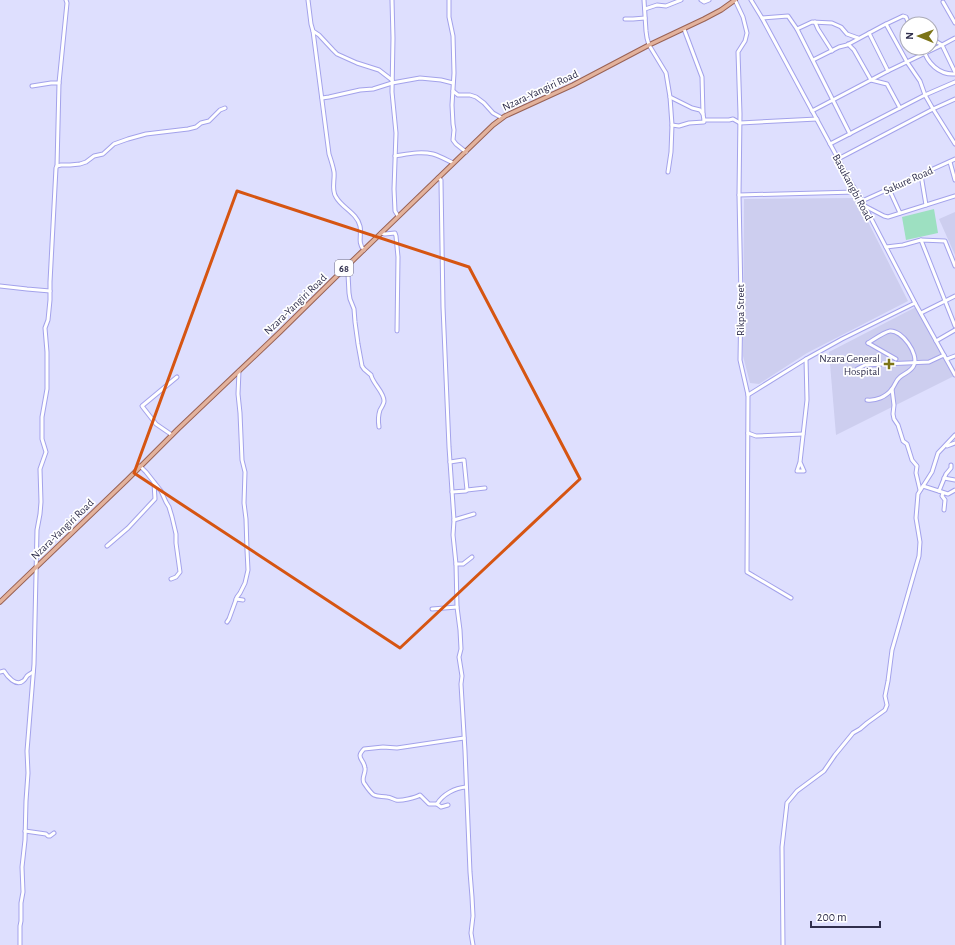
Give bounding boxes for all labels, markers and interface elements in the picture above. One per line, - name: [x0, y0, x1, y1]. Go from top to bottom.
- north arrow: [899, 16, 939, 56]
- text: N: [904, 32, 915, 40]
- street label: Nzara-Yangiri Road: [501, 68, 580, 113]
- street label: Basukangbi Road: [830, 152, 875, 223]
- street label: Sakure Road: [882, 165, 935, 196]
- road number: 68: [335, 260, 353, 276]
- street label: Nzara-Yangiri Road: [262, 272, 329, 337]
- street label: Rikpa Street: [735, 283, 746, 336]
- place label: Nzara General Hospital: [819, 353, 880, 377]
- marker: Nzara General Hospital: [883, 358, 895, 370]
- street label: Nzara-Yangiri Road: [29, 497, 96, 562]
- scale bar: [811, 903, 880, 929]
- text: 200 m: [817, 911, 847, 923]

